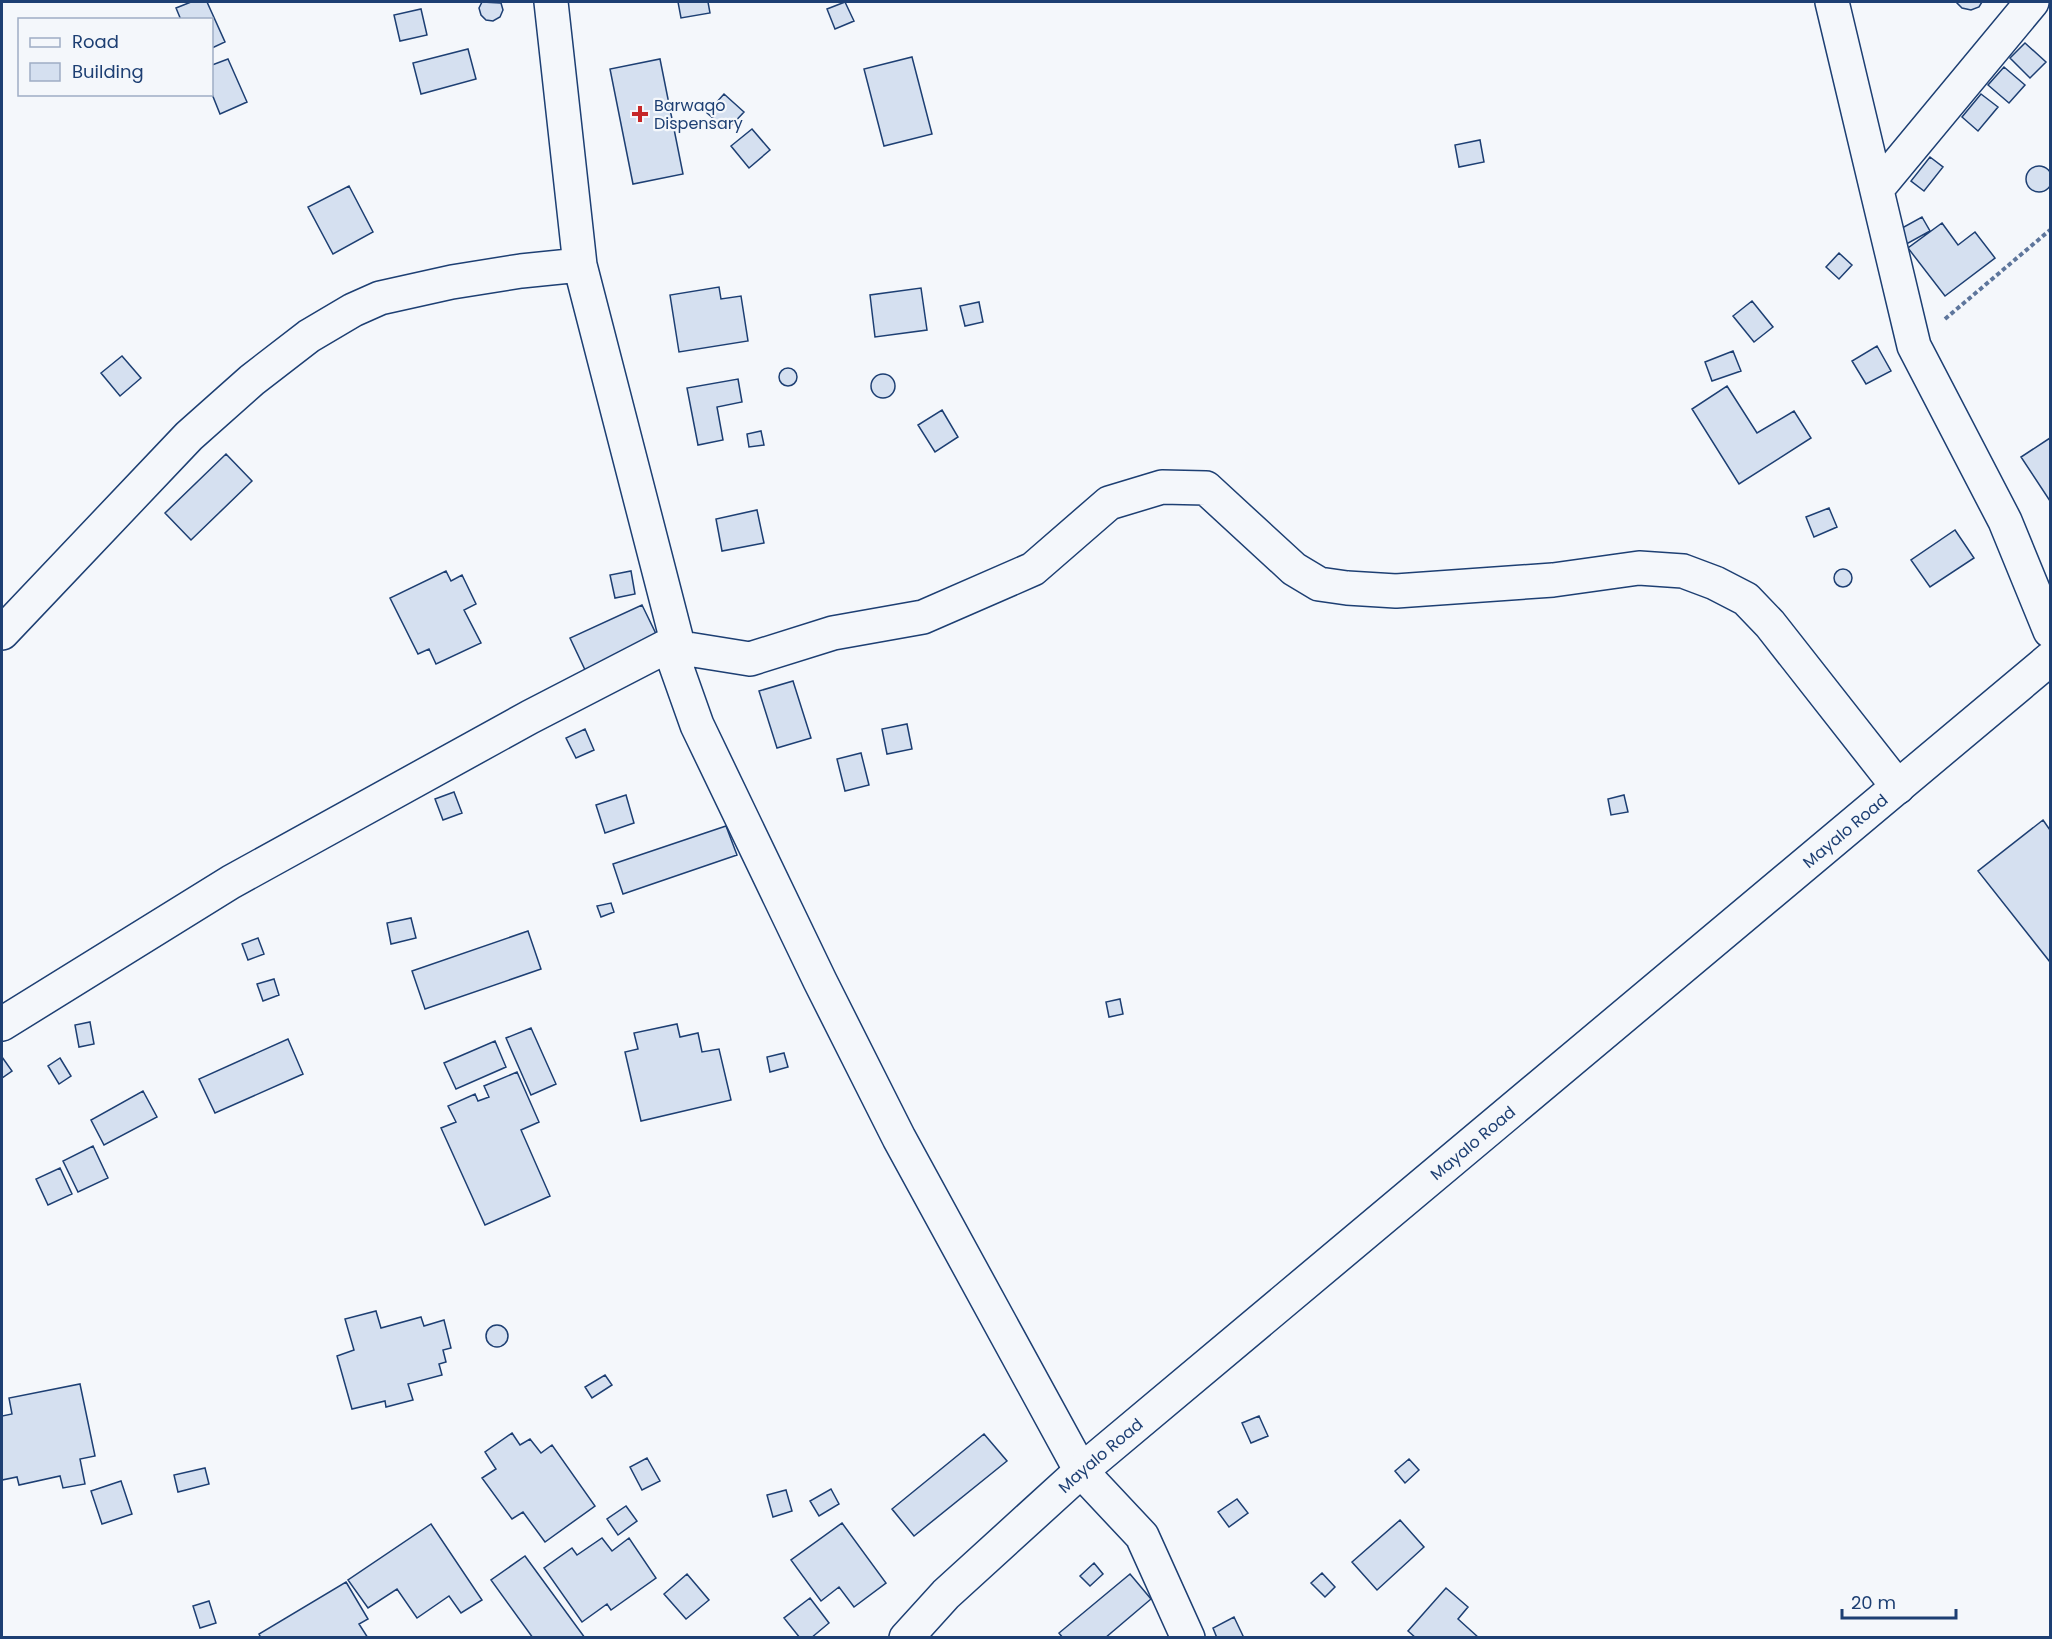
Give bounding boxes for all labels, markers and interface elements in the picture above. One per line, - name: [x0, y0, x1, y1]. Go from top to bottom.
- legend: [18, 18, 213, 96]
- text: Road: [72, 29, 119, 54]
- text: Building: [72, 59, 144, 84]
- place label: Barwaqo Dispensary: [654, 94, 743, 135]
- marker: Barwaqo Dispensary: [631, 105, 649, 123]
- street label: Mayalo Road: [1798, 788, 1893, 873]
- street label: Mayalo Road: [1425, 1100, 1520, 1185]
- street label: Mayalo Road: [1053, 1413, 1148, 1498]
- scale bar: [1842, 1582, 1956, 1620]
- text: 20 m: [1851, 1590, 1896, 1615]

